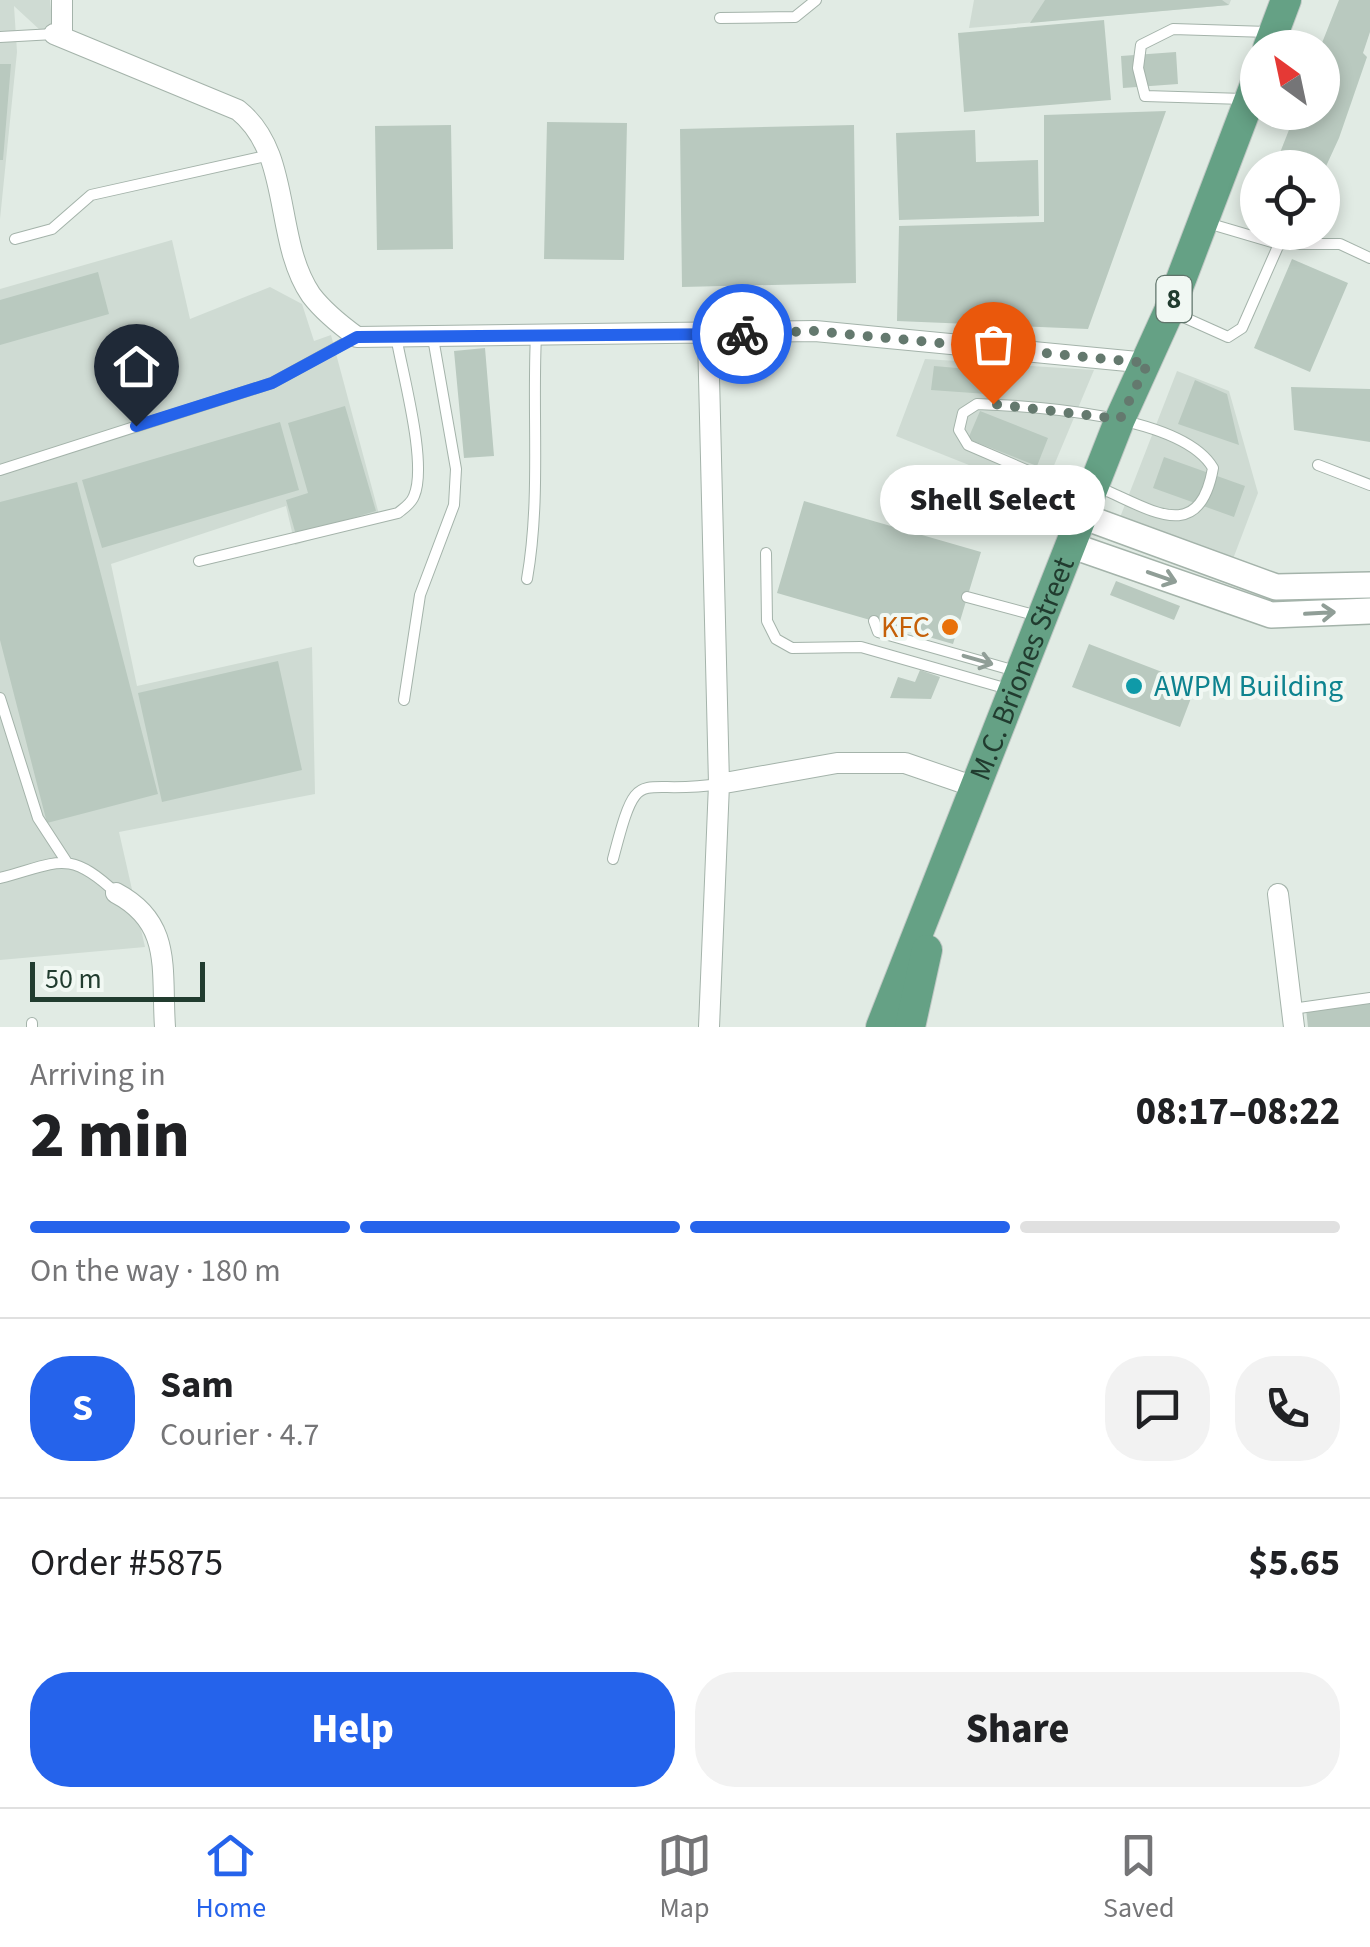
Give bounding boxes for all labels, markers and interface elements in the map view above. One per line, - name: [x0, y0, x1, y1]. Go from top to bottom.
- north arrow: [1240, 30, 1340, 130]
- map controls: [1240, 30, 1340, 250]
- button: locate: [1240, 150, 1340, 250]
- road number: 8: [1156, 276, 1192, 322]
- courier: [692, 284, 792, 384]
- pin: [951, 302, 1036, 405]
- icon: bike: [715, 307, 770, 362]
- icon: bag: [966, 317, 1021, 372]
- pin: [94, 324, 179, 427]
- icon: home: [109, 339, 164, 394]
- callout: Shell Select: [880, 464, 1106, 534]
- text: Shell Select: [909, 477, 1076, 523]
- street label: M.C. Briones Street: [959, 551, 1085, 787]
- one-way arrow: [1146, 570, 1178, 588]
- one-way arrow: [1304, 603, 1336, 622]
- place label: KFC: [881, 606, 930, 649]
- marker: KFC: [939, 616, 961, 638]
- one-way arrow: [961, 652, 993, 671]
- place label: AWPM Building: [1154, 665, 1343, 708]
- marker: AWPM Building: [1123, 675, 1145, 697]
- scale bar: [30, 957, 205, 1001]
- text: 50 m: [45, 959, 102, 999]
- text: Arriving in: [30, 1052, 166, 1098]
- text: 08:17–08:22: [1136, 1085, 1340, 1139]
- text: 2 min: [30, 1089, 190, 1182]
- text: On the way · 180 m: [30, 1248, 281, 1294]
- button: chat: [1105, 1356, 1210, 1461]
- button: phone: [1235, 1356, 1340, 1461]
- text: Sam: [160, 1358, 234, 1412]
- text: S: [72, 1381, 93, 1435]
- text: Courier · 4.7: [160, 1412, 320, 1458]
- text: Order #5875: [30, 1536, 223, 1590]
- text: $5.65: [1248, 1536, 1340, 1590]
- button: Help: [30, 1672, 675, 1787]
- button: Share: [695, 1672, 1340, 1787]
- tab: Home: [195, 1828, 266, 1928]
- tab: Map: [657, 1828, 712, 1928]
- tab: Saved: [1103, 1828, 1174, 1928]

